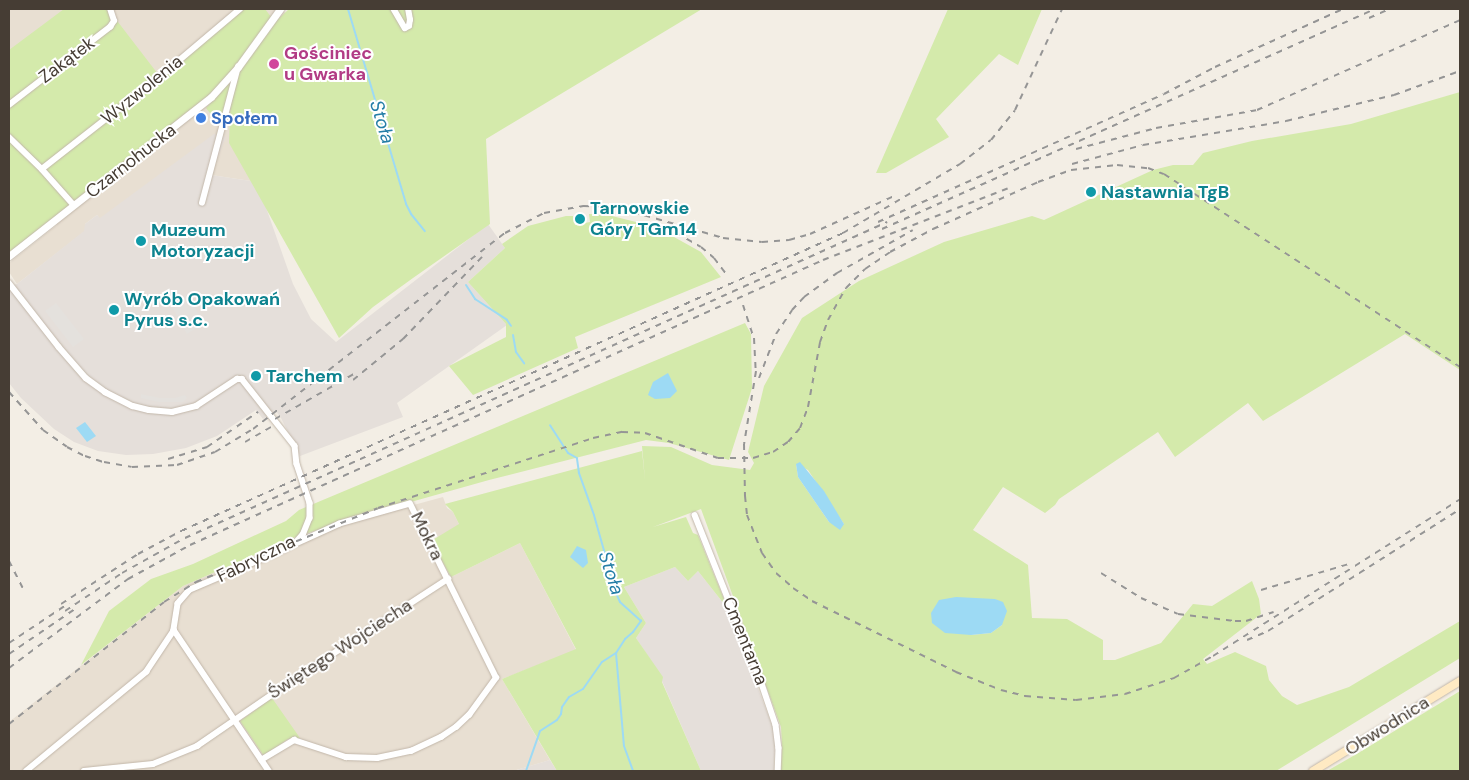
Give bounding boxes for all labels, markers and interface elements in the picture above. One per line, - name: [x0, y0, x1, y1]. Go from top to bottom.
- street label: Zakątek: [35, 32, 99, 88]
- place label: Gościniec u Gwarka: [284, 43, 372, 86]
- street label: Wyzwolenia: [97, 51, 187, 129]
- marker: Gościniec u Gwarka: [268, 58, 280, 70]
- water label: Stoła: [365, 97, 399, 147]
- place label: Społem: [211, 107, 278, 129]
- marker: Społem: [195, 112, 207, 124]
- street label: Czarnohucka: [82, 119, 180, 203]
- place label: Nastawnia TgB: [1101, 181, 1229, 203]
- marker: Nastawnia TgB: [1085, 186, 1097, 198]
- place label: Tarnowskie Góry TGm14: [590, 198, 697, 240]
- marker: Tarnowskie Góry TGm14: [574, 213, 586, 225]
- place label: Muzeum Motoryzacji: [151, 220, 255, 262]
- marker: Muzeum Motoryzacji: [135, 235, 147, 247]
- place label: Wyrób Opakowań Pyrus s.c.: [124, 289, 280, 332]
- marker: Wyrób Opakowań Pyrus s.c.: [108, 304, 120, 316]
- place label: Tarchem: [266, 365, 343, 387]
- marker: Tarchem: [250, 370, 262, 382]
- street label: Mokra: [406, 508, 448, 564]
- street label: Fabryczna: [213, 531, 299, 587]
- water label: Stoła: [593, 548, 629, 598]
- street label: Świętego Wojciecha: [264, 594, 416, 704]
- street label: Cmentarna: [718, 594, 772, 688]
- street label: Obwodnica: [1341, 692, 1433, 760]

